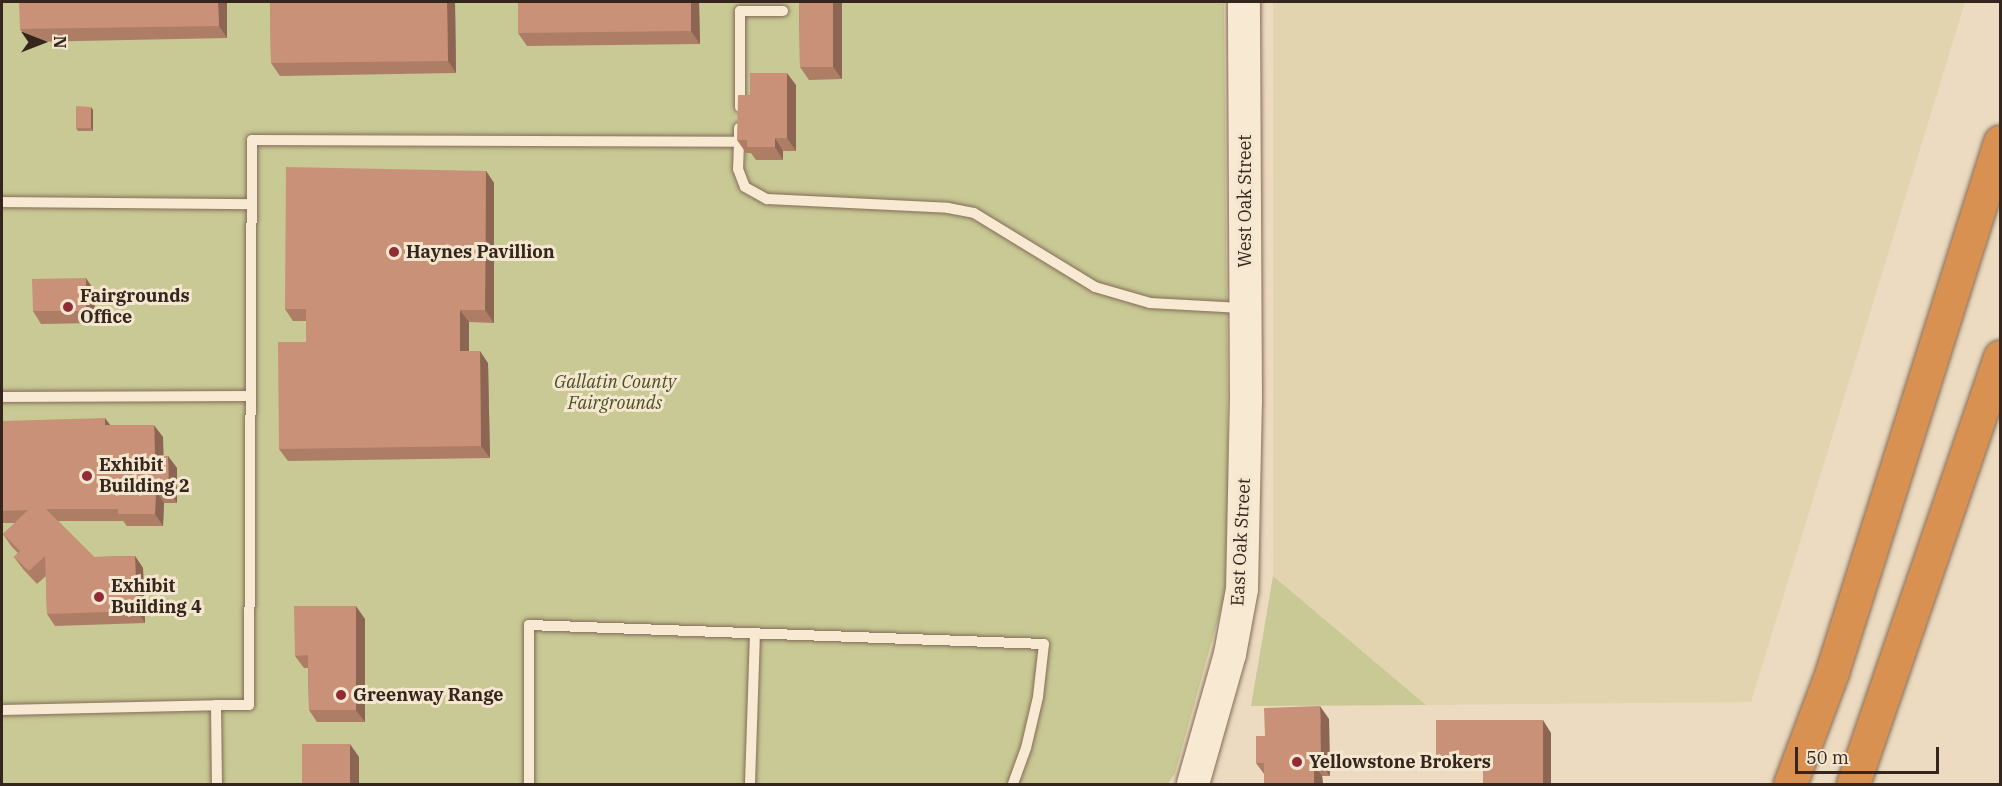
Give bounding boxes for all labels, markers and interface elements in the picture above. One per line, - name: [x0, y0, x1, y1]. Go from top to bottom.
- north arrow: [12, 12, 72, 72]
- text: N: [50, 36, 70, 48]
- street label: West Oak Street: [1234, 134, 1256, 268]
- place label: Haynes Pavillion: [406, 241, 555, 263]
- marker: Haynes Pavillion: [387, 245, 401, 259]
- place label: Fairgrounds Office: [80, 286, 190, 328]
- marker: Fairgrounds Office: [61, 300, 75, 314]
- park label: Gallatin County Fairgrounds: [554, 372, 676, 415]
- place label: Exhibit Building 2: [99, 455, 190, 498]
- marker: Exhibit Building 2: [80, 469, 94, 483]
- street label: East Oak Street: [1227, 477, 1255, 607]
- place label: Exhibit Building 4: [111, 576, 202, 618]
- marker: Exhibit Building 4: [92, 590, 106, 604]
- place label: Greenway Range: [353, 684, 503, 706]
- marker: Greenway Range: [334, 688, 348, 702]
- scale bar: [1798, 735, 1942, 773]
- text: 50 m: [1806, 746, 1849, 769]
- place label: Yellowstone Brokers: [1309, 751, 1491, 773]
- marker: Yellowstone Brokers: [1290, 755, 1304, 769]

